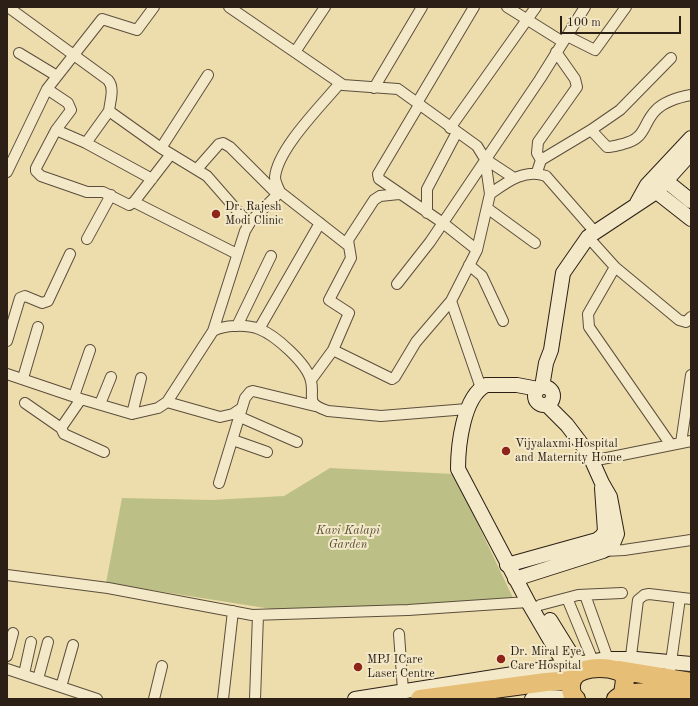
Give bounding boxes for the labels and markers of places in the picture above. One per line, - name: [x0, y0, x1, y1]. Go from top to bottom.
- place label: Dr. Rajesh Modi Clinic: [225, 200, 283, 228]
- marker: Dr. Rajesh Modi Clinic: [210, 208, 222, 220]
- place label: Vijyalaxmi Hospital and Maternity Home: [515, 437, 622, 465]
- marker: Vijyalaxmi Hospital and Maternity Home: [500, 445, 512, 457]
- place label: Dr. Miral Eye Care Hospital: [510, 645, 581, 673]
- place label: MPJ ICare Laser Centre: [367, 653, 435, 681]
- marker: Dr. Miral Eye Care Hospital: [495, 653, 507, 665]
- marker: MPJ ICare Laser Centre: [352, 661, 364, 673]

